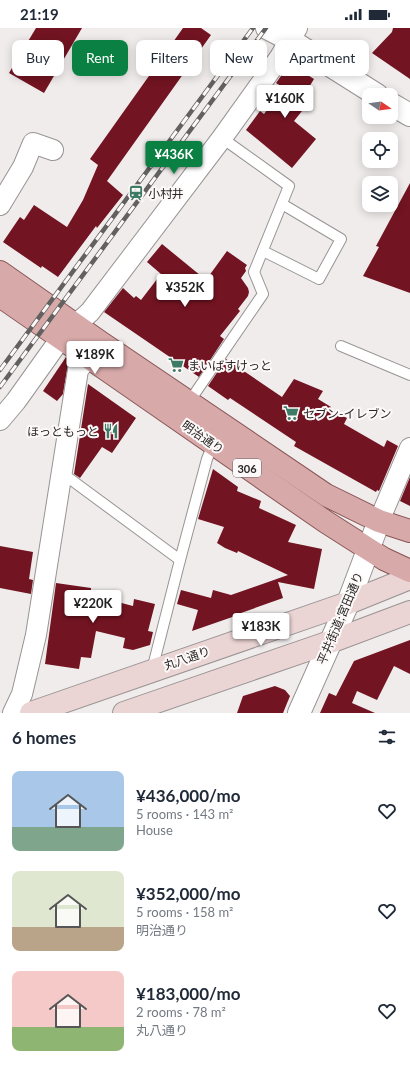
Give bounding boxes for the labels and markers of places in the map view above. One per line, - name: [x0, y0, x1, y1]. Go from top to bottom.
- pin: ¥160K: [257, 85, 313, 119]
- pin: ¥436K: [146, 141, 202, 175]
- station icon: 小村井: [127, 184, 145, 202]
- place label: 小村井: [148, 186, 184, 201]
- pin: ¥352K: [157, 274, 213, 308]
- pin: ¥189K: [67, 341, 123, 375]
- supermarket icon: まいばすけっと: [167, 356, 185, 374]
- place label: まいばすけっと: [188, 358, 272, 373]
- supermarket icon: セブン-イレブン: [282, 404, 300, 422]
- place label: セブン-イレブン: [303, 406, 391, 421]
- restaurant icon: ほっともっと: [102, 422, 120, 440]
- place label: ほっともっと: [27, 424, 99, 439]
- pin: ¥220K: [65, 590, 121, 624]
- pin: ¥183K: [233, 613, 289, 647]

